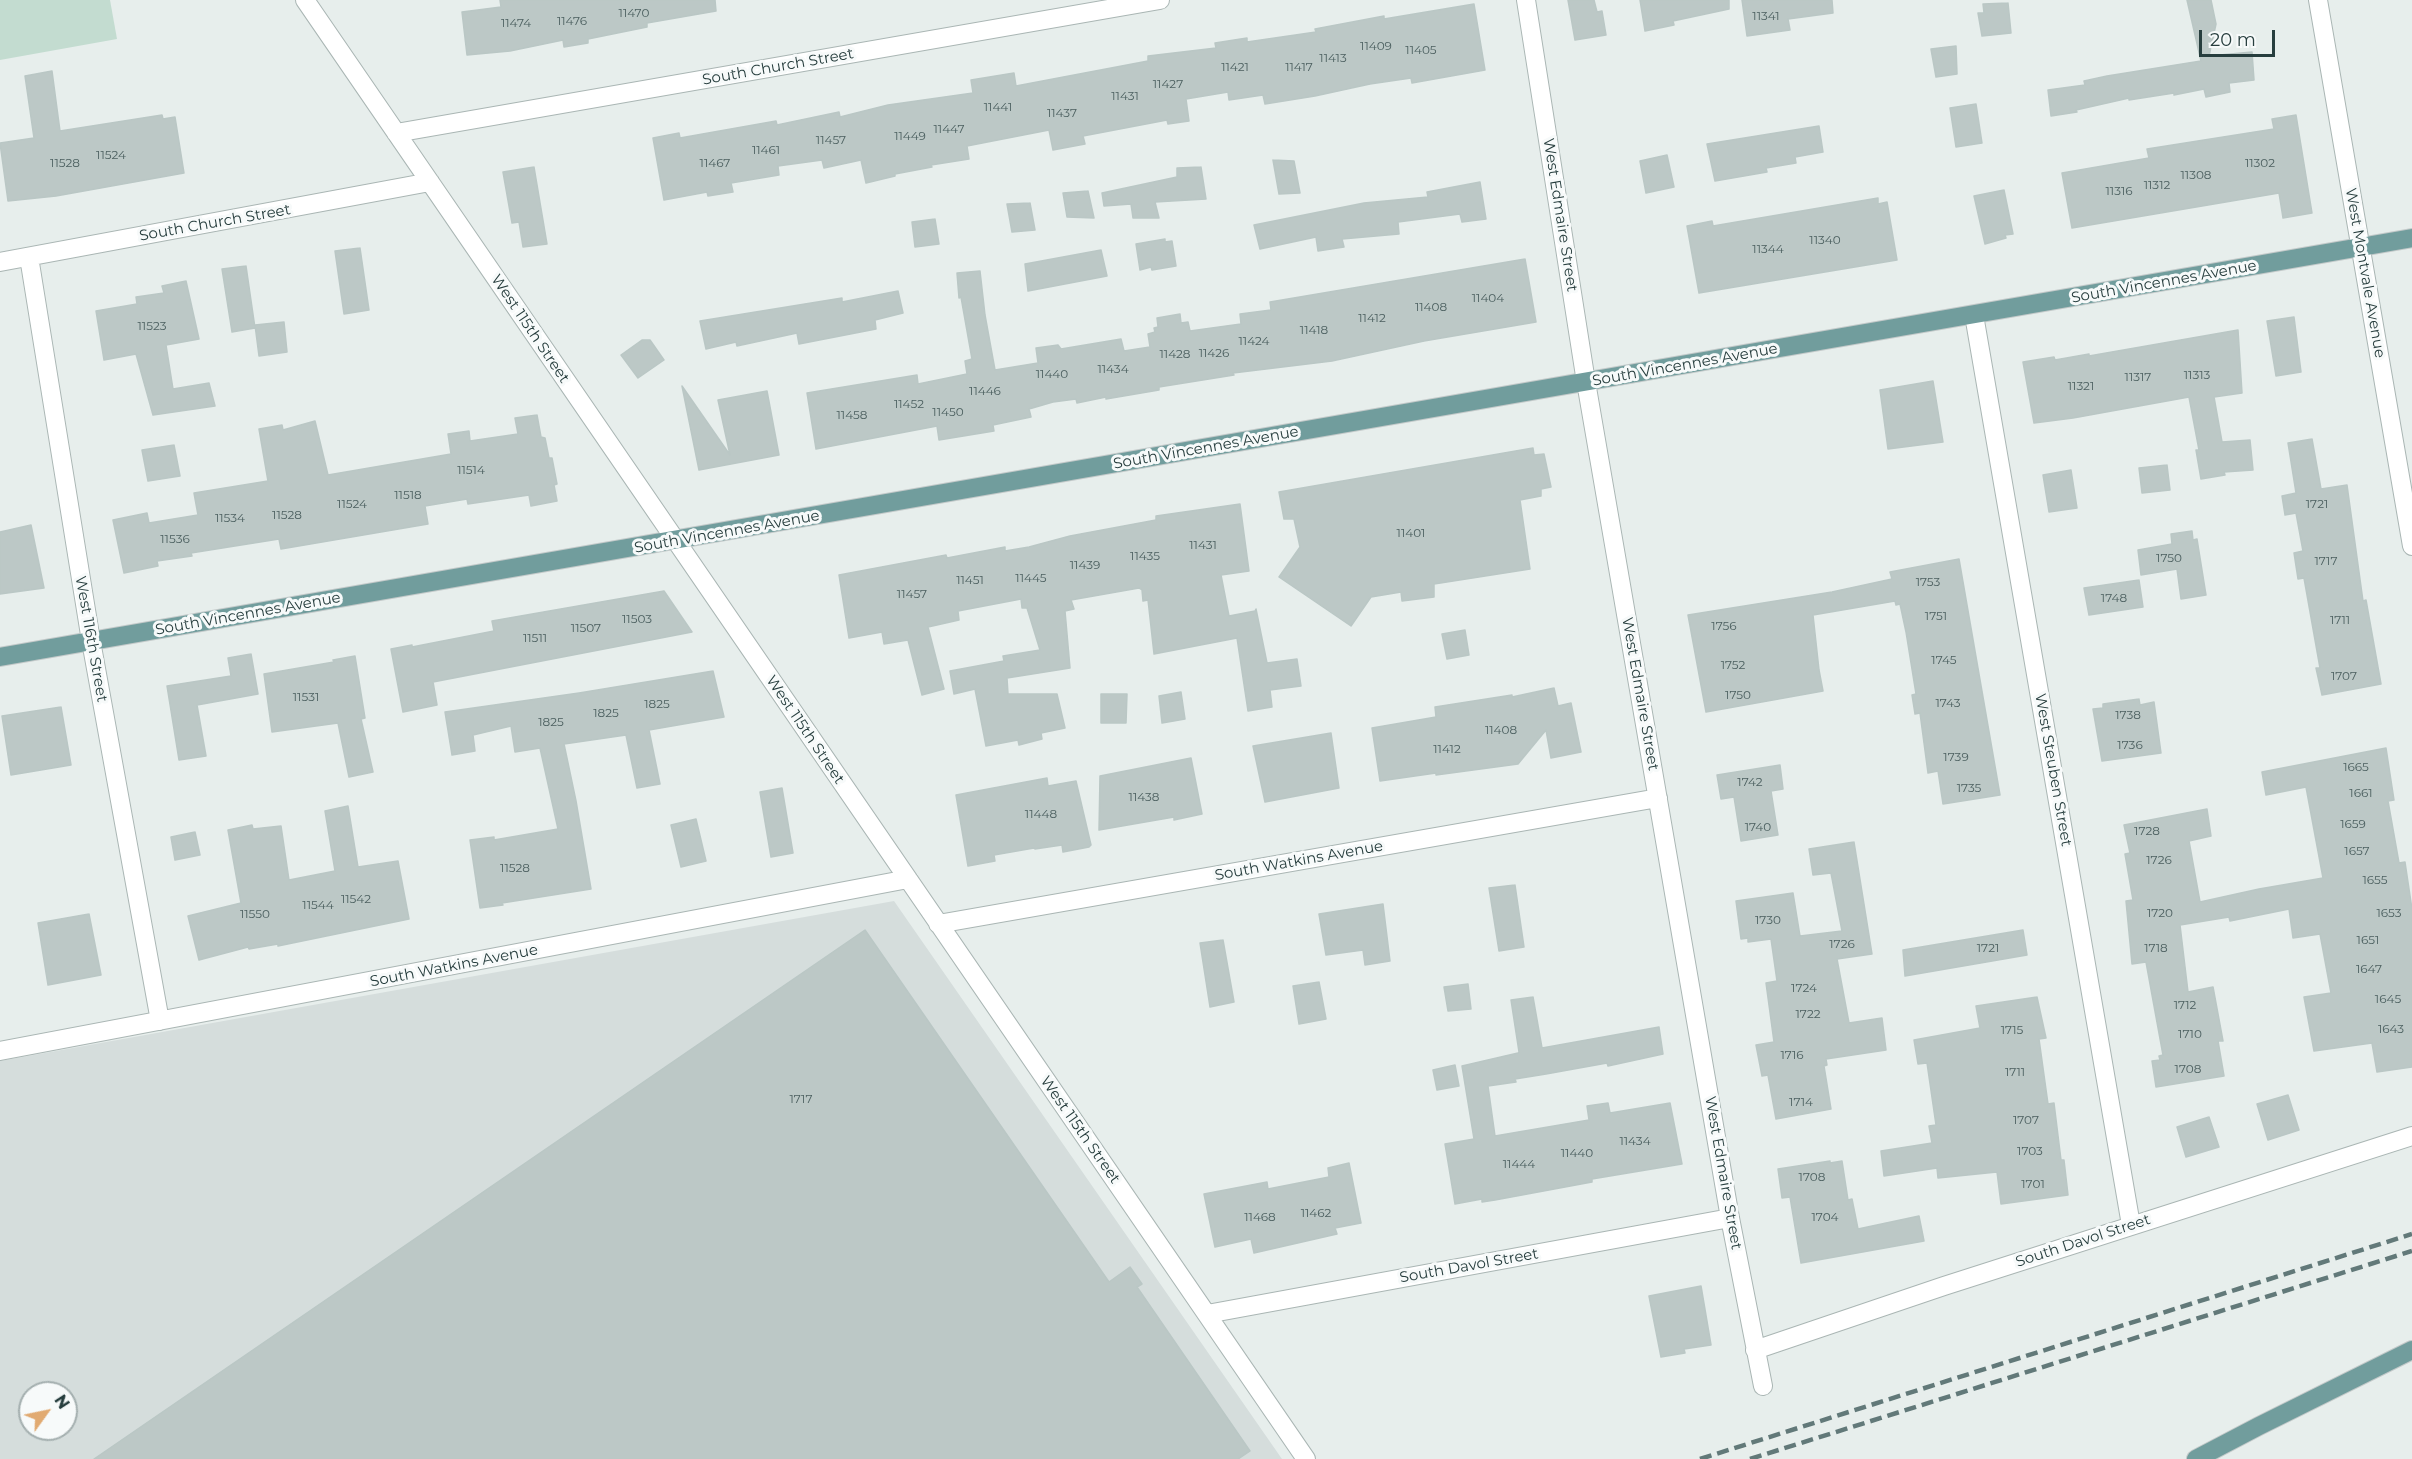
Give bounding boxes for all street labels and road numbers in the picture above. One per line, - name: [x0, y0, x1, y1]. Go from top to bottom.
- street label: South Church Street: [701, 45, 855, 89]
- street label: West Edmaire Street: [1539, 137, 1581, 293]
- street label: West Montvale Avenue: [2341, 187, 2389, 359]
- street label: South Church Street: [138, 201, 292, 245]
- street label: South Vincennes Avenue: [2070, 257, 2258, 307]
- street label: West 115th Street: [487, 271, 573, 387]
- street label: South Vincennes Avenue: [1591, 340, 1779, 390]
- street label: South Vincennes Avenue: [1112, 423, 1300, 473]
- street label: South Vincennes Avenue: [633, 507, 821, 557]
- street label: West 116th Street: [71, 575, 111, 703]
- street label: South Vincennes Avenue: [154, 589, 342, 639]
- street label: West Edmaire Street: [1618, 616, 1662, 772]
- street label: West 115th Street: [762, 672, 848, 788]
- street label: West Steuben Street: [2031, 692, 2075, 848]
- street label: South Watkins Avenue: [1213, 837, 1385, 885]
- street label: South Watkins Avenue: [369, 941, 539, 991]
- street label: West 115th Street: [1036, 1073, 1124, 1187]
- street label: West Edmaire Street: [1701, 1095, 1745, 1251]
- street label: South Davol Street: [2013, 1211, 2153, 1271]
- street label: South Davol Street: [1398, 1245, 1540, 1287]

